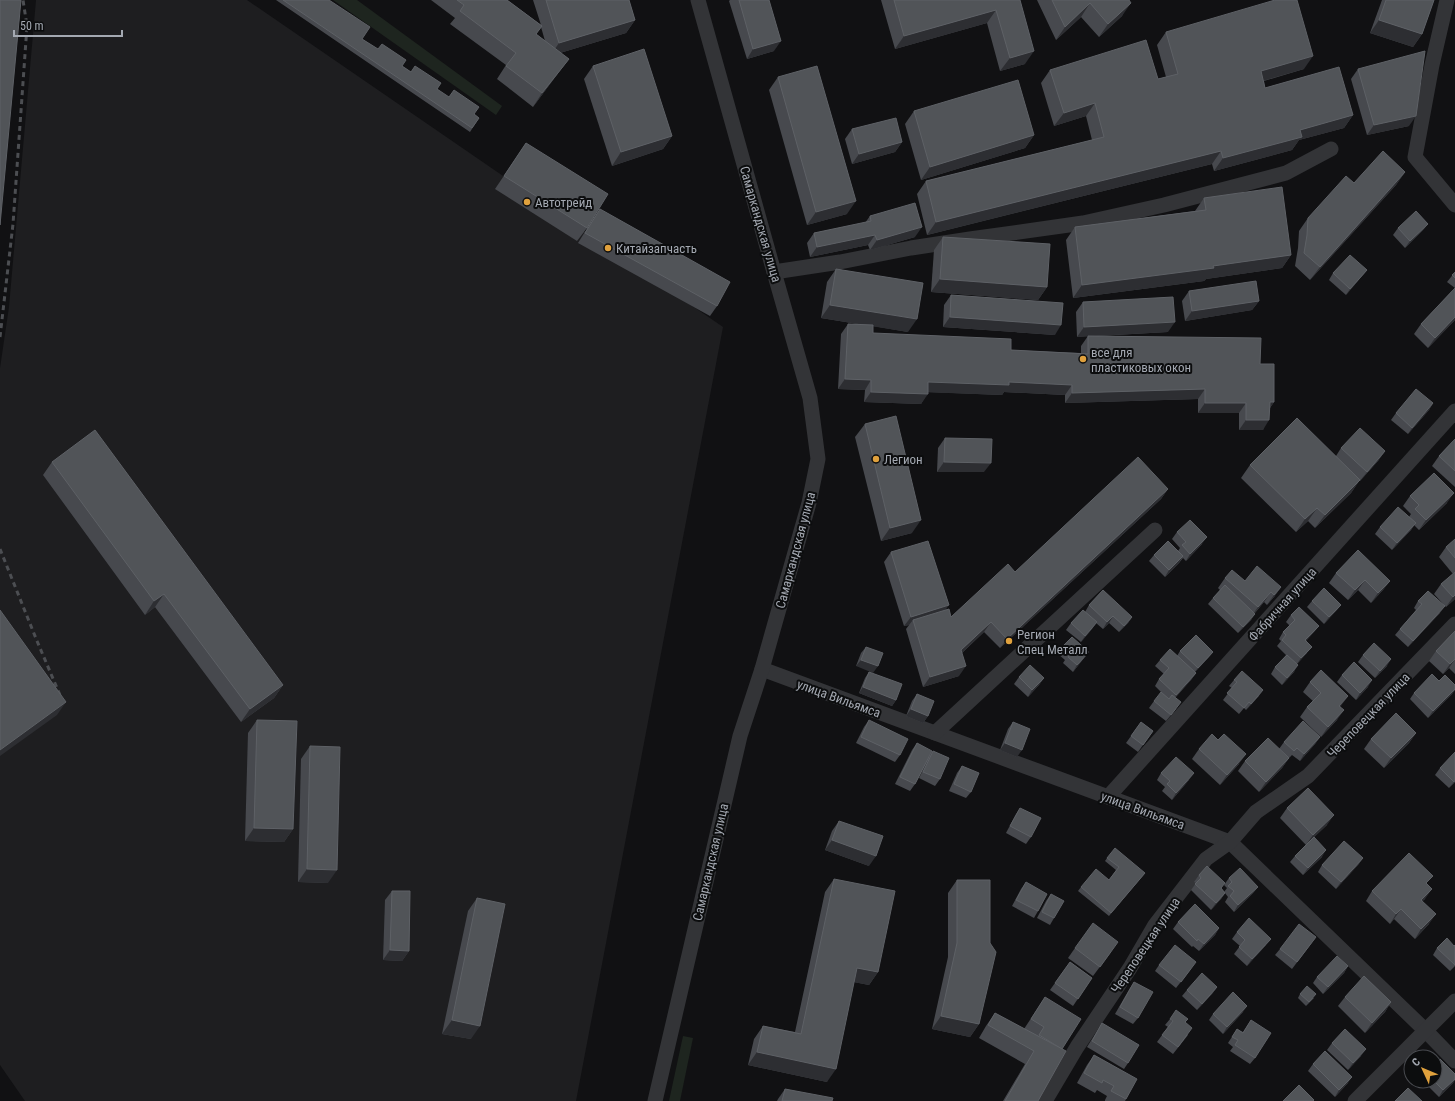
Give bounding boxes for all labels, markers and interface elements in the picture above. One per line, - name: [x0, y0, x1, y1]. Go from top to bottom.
- scale bar: [14, 12, 122, 38]
- text: 50 m: [20, 19, 44, 33]
- street label: Самаркандская улица: [737, 164, 784, 284]
- place label: Автотрейд: [535, 195, 592, 210]
- marker: Автотрейд: [522, 197, 532, 207]
- place label: Китайзапчасть: [616, 241, 697, 256]
- marker: Китайзапчасть: [603, 243, 613, 253]
- place label: все для пластиковых окон: [1091, 345, 1191, 375]
- marker: все для пластиковых окон: [1078, 354, 1088, 364]
- place label: Легион: [884, 452, 923, 467]
- marker: Легион: [871, 454, 881, 464]
- street label: Самаркандская улица: [773, 490, 818, 610]
- street label: Фабричная улица: [1245, 564, 1319, 644]
- place label: Регион Спец Металл: [1017, 627, 1088, 657]
- marker: Регион Спец Металл: [1004, 636, 1014, 646]
- street label: Череповецкая улица: [1324, 670, 1413, 761]
- street label: улица Вильямса: [795, 676, 883, 721]
- street label: улица Вильямса: [1099, 788, 1187, 833]
- street label: Самаркандская улица: [690, 802, 731, 922]
- street label: Череповецкая улица: [1108, 895, 1183, 996]
- north arrow: [1403, 1049, 1443, 1089]
- text: С: [1409, 1056, 1423, 1069]

